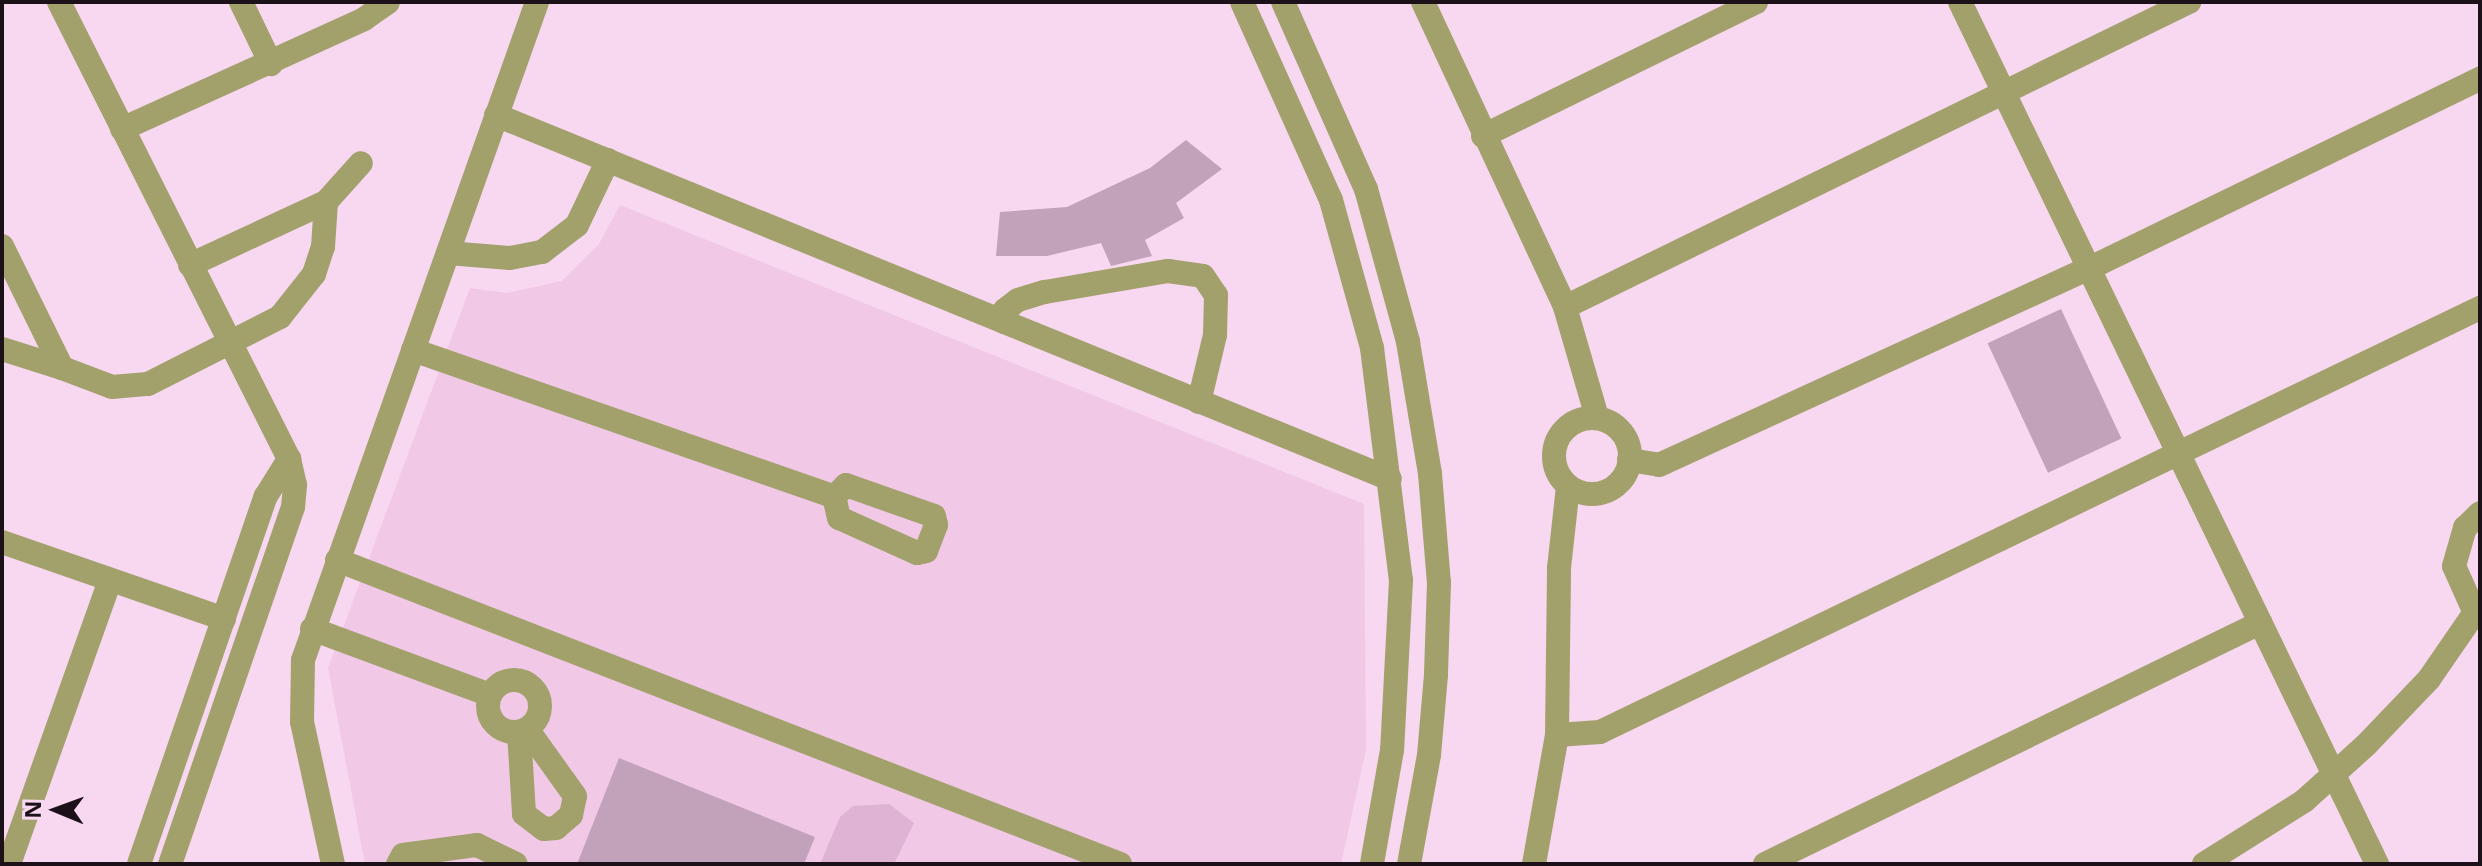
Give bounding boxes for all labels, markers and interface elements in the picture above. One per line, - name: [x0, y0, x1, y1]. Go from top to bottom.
- north arrow: [16, 770, 96, 850]
- text: N: [17, 800, 47, 819]

